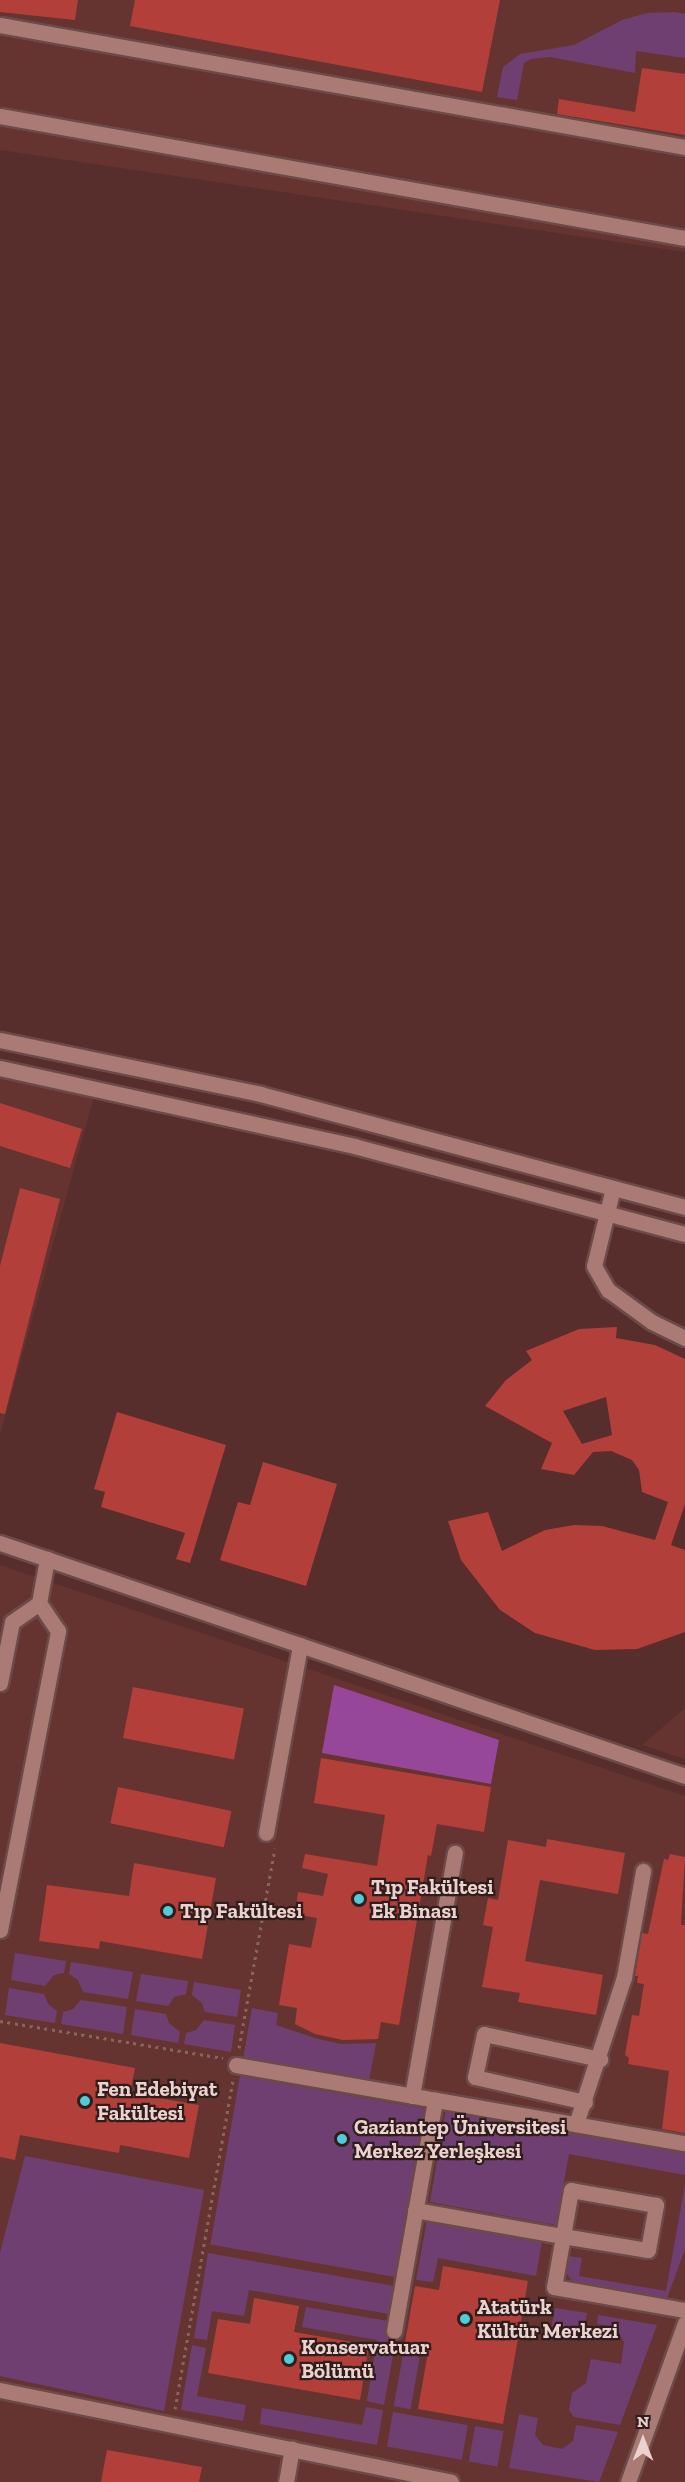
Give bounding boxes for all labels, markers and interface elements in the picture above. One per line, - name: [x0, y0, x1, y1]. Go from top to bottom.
- place label: Tıp Fakültesi Ek Binası: [371, 1874, 493, 1924]
- marker: Tıp Fakültesi Ek Binası: [352, 1892, 366, 1906]
- place label: Tıp Fakültesi: [180, 1898, 302, 1924]
- marker: Tıp Fakültesi: [161, 1904, 175, 1918]
- place label: Fen Edebiyat Fakültesi: [97, 2076, 217, 2126]
- marker: Fen Edebiyat Fakültesi: [78, 2094, 92, 2108]
- place label: Gaziantep Üniversitesi Merkez Yerleşkesi: [354, 2114, 566, 2164]
- marker: Gaziantep Üniversitesi Merkez Yerleşkesi: [335, 2132, 349, 2146]
- place label: Atatürk Kültür Merkezi: [477, 2294, 619, 2344]
- marker: Atatürk Kültür Merkezi: [458, 2312, 472, 2326]
- place label: Konservatuar Bölümü: [301, 2334, 430, 2384]
- marker: Konservatuar Bölümü: [282, 2352, 296, 2366]
- north arrow: [613, 2410, 673, 2470]
- text: N: [637, 2412, 649, 2431]

